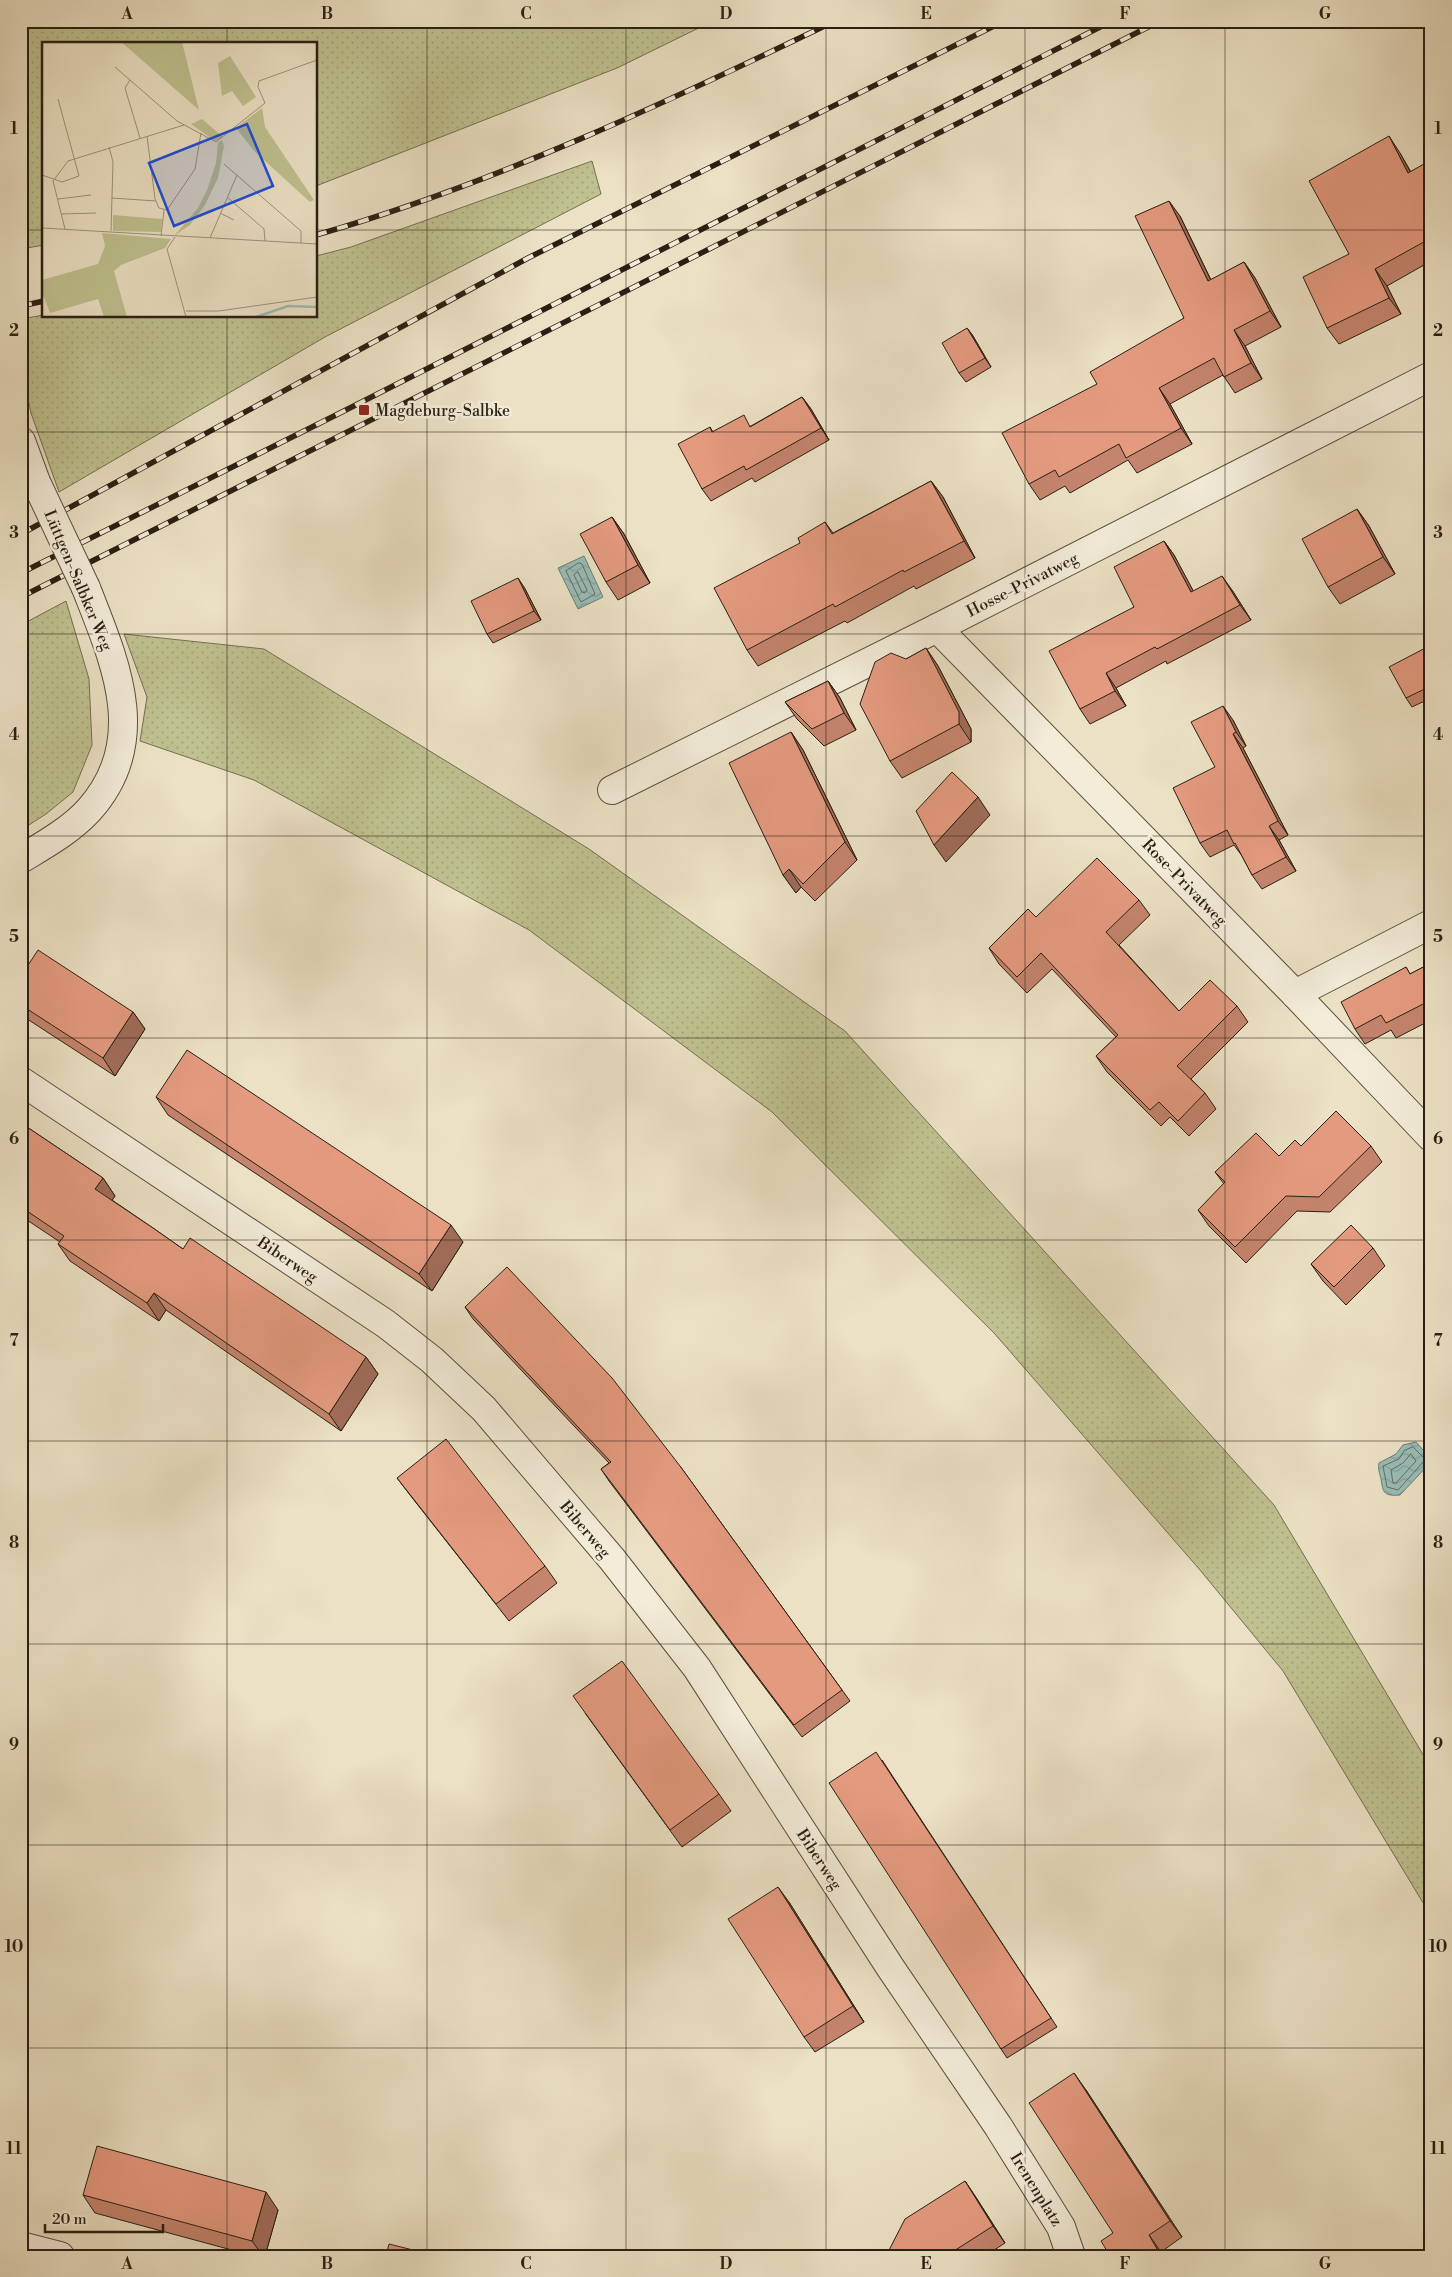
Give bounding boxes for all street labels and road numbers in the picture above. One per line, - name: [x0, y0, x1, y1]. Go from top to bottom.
- street label: Lüttgen-Salbker Weg: [39, 507, 117, 654]
- street label: Hosse-Privatweg: [963, 548, 1082, 622]
- street label: Rose-Privatweg: [1138, 835, 1231, 931]
- street label: Biberweg: [253, 1232, 322, 1288]
- street label: Biberweg: [555, 1496, 615, 1563]
- street label: Biberweg: [792, 1825, 847, 1894]
- street label: Irenenplatz: [1006, 2149, 1067, 2230]

